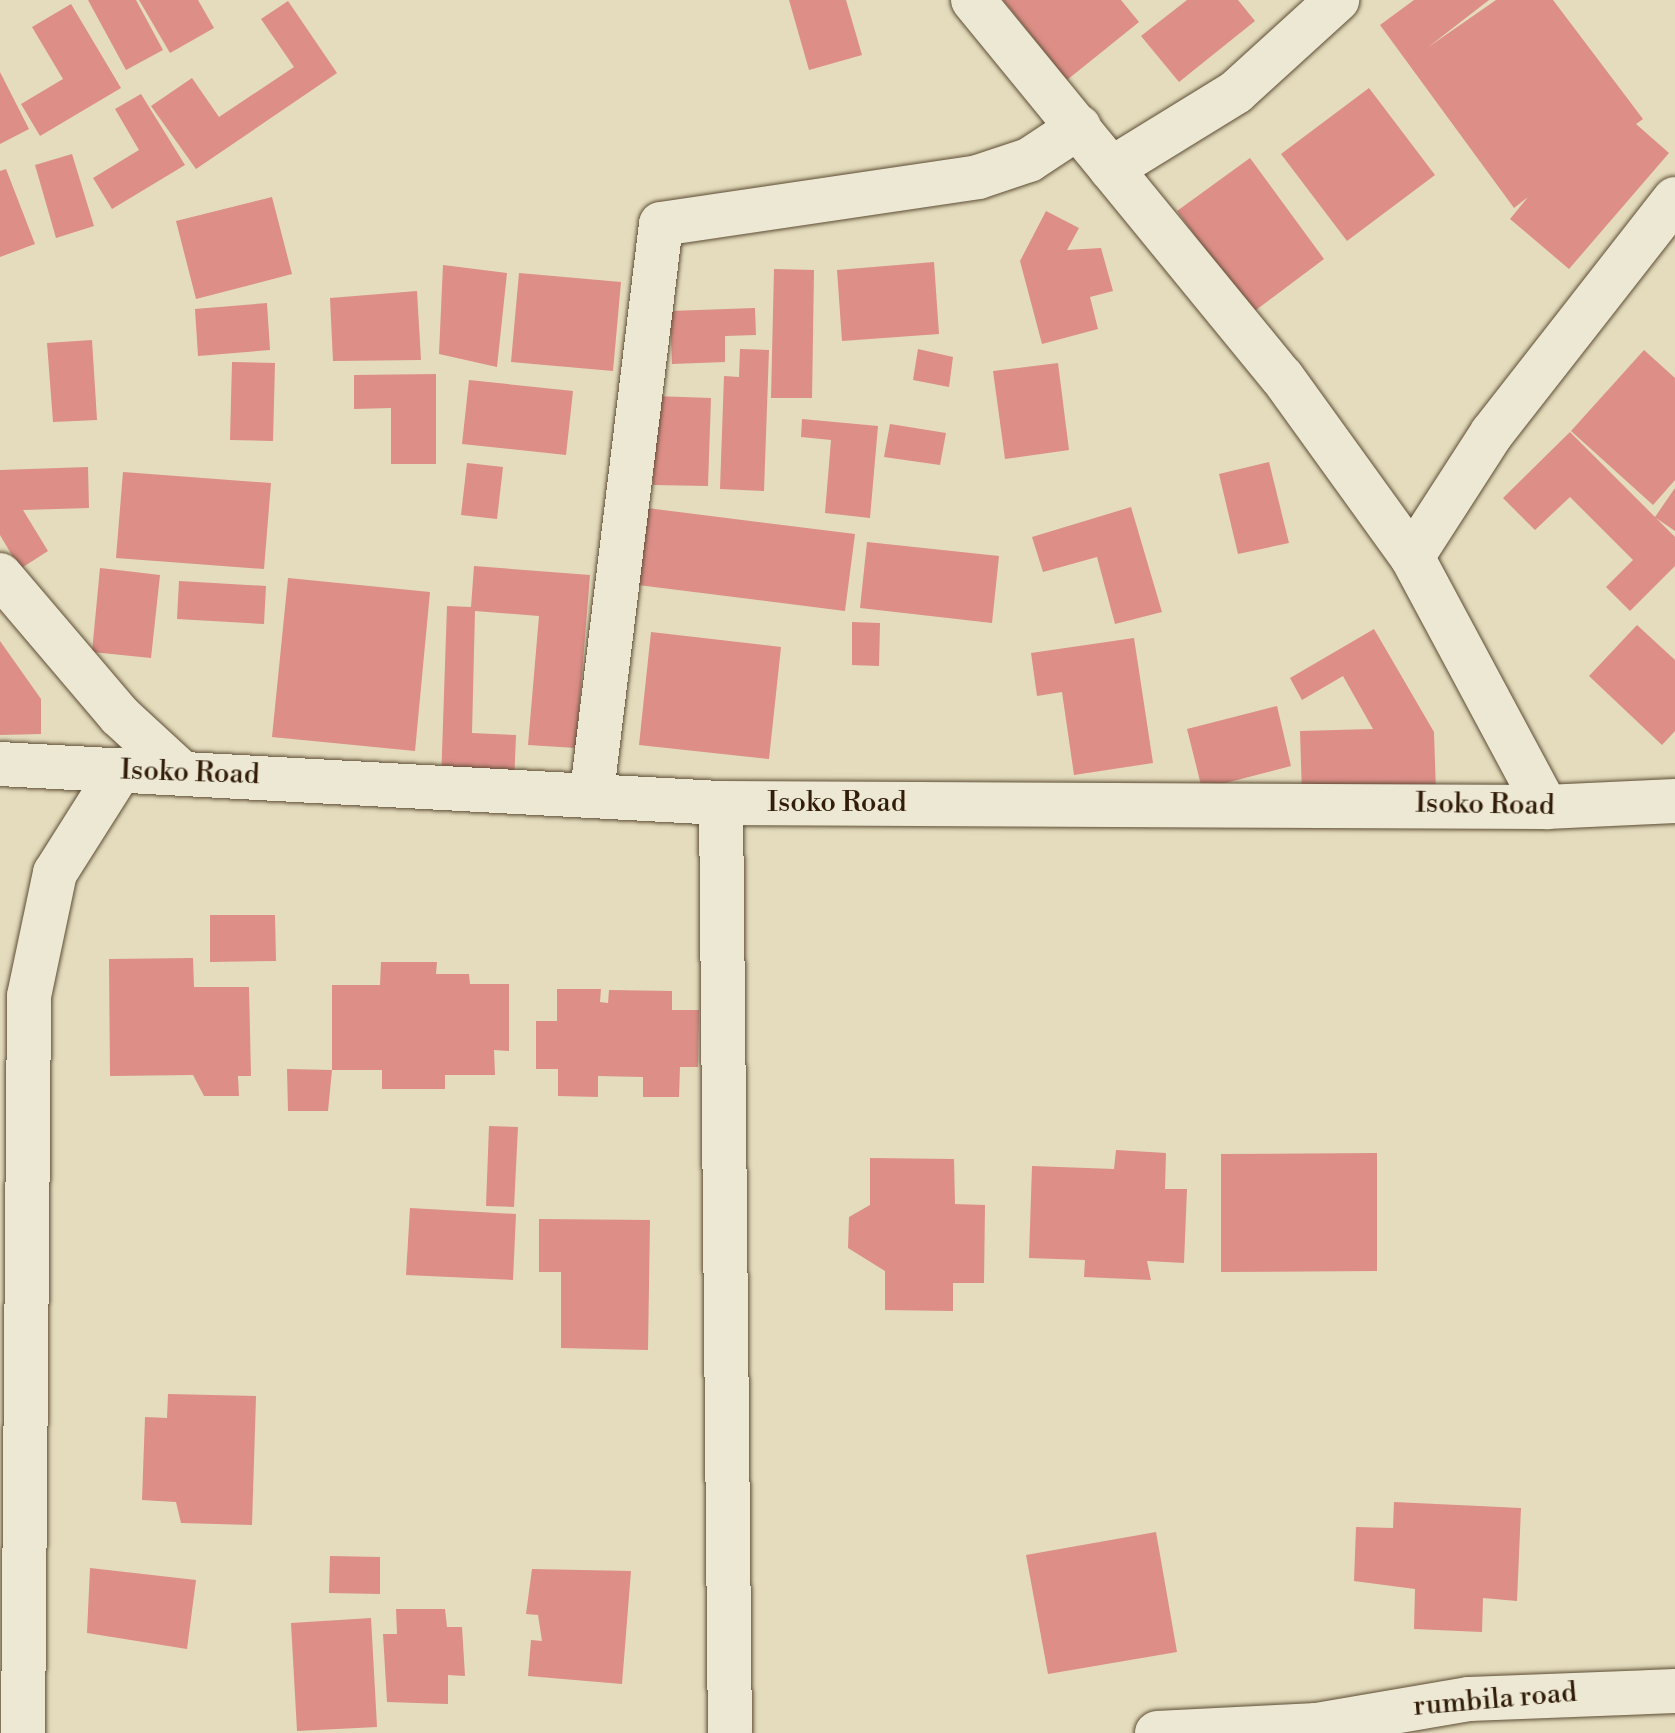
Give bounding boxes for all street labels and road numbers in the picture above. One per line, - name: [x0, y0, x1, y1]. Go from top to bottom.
- street label: Isoko Road: [120, 754, 260, 792]
- street label: Isoko Road: [767, 786, 907, 820]
- street label: Isoko Road: [1415, 787, 1555, 823]
- street label: rumbila road: [1412, 1676, 1578, 1724]

